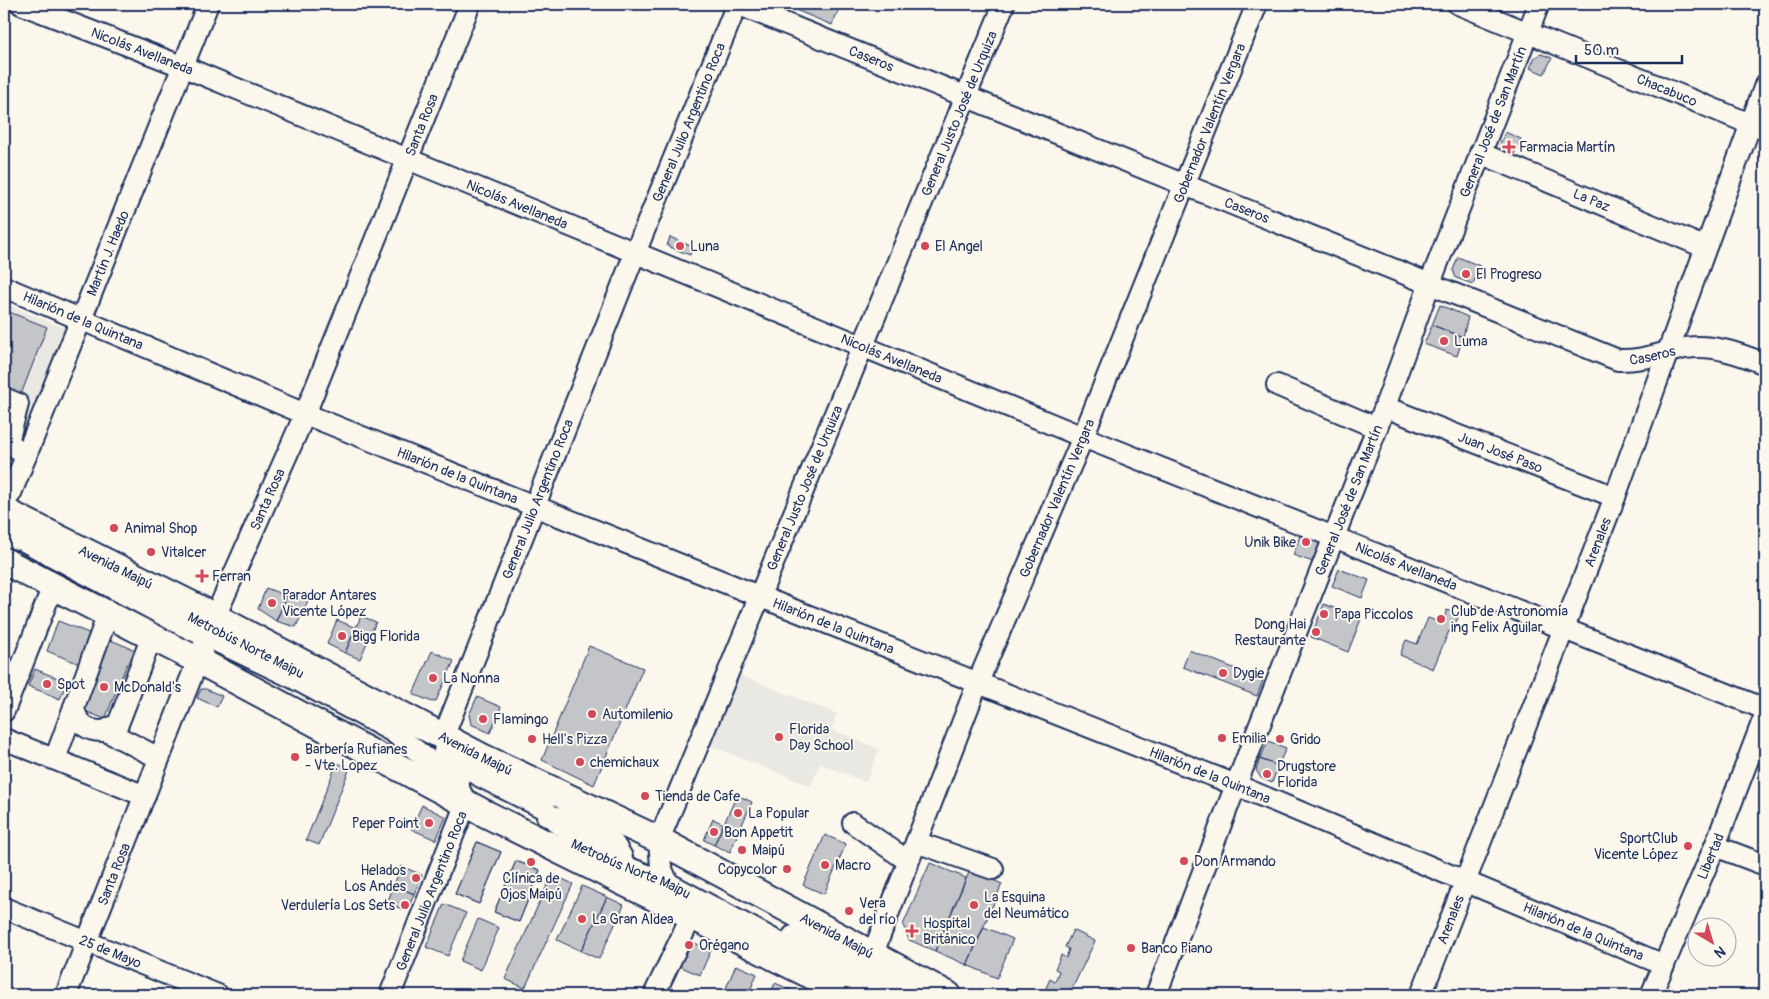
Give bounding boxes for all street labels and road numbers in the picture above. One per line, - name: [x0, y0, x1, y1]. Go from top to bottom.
- street label: Nicolás Avellaneda: [88, 24, 196, 79]
- street label: General Justo José de Urquiza: [918, 29, 1001, 199]
- street label: General Julio Argentino Roca: [649, 40, 729, 205]
- street label: Gobernador Valentín Vergara: [1170, 41, 1249, 206]
- street label: Caseros: [846, 42, 897, 76]
- street label: General José de San Martín: [1456, 44, 1531, 200]
- street label: Chacabuco: [1634, 70, 1700, 110]
- street label: Santa Rosa: [402, 91, 442, 159]
- street label: Nicolás Avellaneda: [464, 176, 570, 233]
- street label: La Paz: [1570, 185, 1612, 216]
- street label: Caseros: [1222, 194, 1272, 227]
- street label: Martín J. Haedo: [83, 208, 133, 299]
- street label: Hilarión de la Quintana: [20, 288, 146, 354]
- street label: Nicolás Avellaneda: [838, 330, 945, 387]
- street label: Caseros: [1628, 342, 1678, 369]
- street label: General Justo José de Urquiza: [763, 403, 846, 573]
- street label: General Julio Argentino Roca: [499, 417, 577, 582]
- street label: Gobernador Valentín Vergara: [1016, 417, 1098, 580]
- street label: General José de San Martín: [1311, 422, 1386, 578]
- street label: Juan José Paso: [1456, 428, 1545, 477]
- street label: Hilarión de la Quintana: [394, 444, 520, 508]
- street label: Santa Rosa: [247, 466, 289, 533]
- street label: Arenales: [1581, 515, 1615, 569]
- street label: Nicolás Avellaneda: [1353, 538, 1460, 594]
- street label: Avenida Maipú: [76, 542, 156, 593]
- street label: Hilarión de la Quintana: [770, 594, 897, 658]
- street label: Metrobús Norte Maipu: [185, 609, 307, 682]
- street label: Avenida Maipú: [435, 728, 515, 779]
- street label: Hilarión de la Quintana: [1147, 744, 1273, 808]
- street label: General Julio Argentino Roca: [392, 809, 471, 973]
- street label: Libertad: [1694, 831, 1728, 882]
- street label: Metrobús Norte Maipu: [568, 835, 693, 903]
- street label: Santa Rosa: [94, 841, 134, 908]
- street label: Arenales: [1434, 892, 1468, 947]
- street label: Hilarión de la Quintana: [1521, 899, 1646, 965]
- street label: Avenida Maipú: [797, 909, 876, 963]
- street label: 25 de Mayo: [77, 932, 144, 972]

